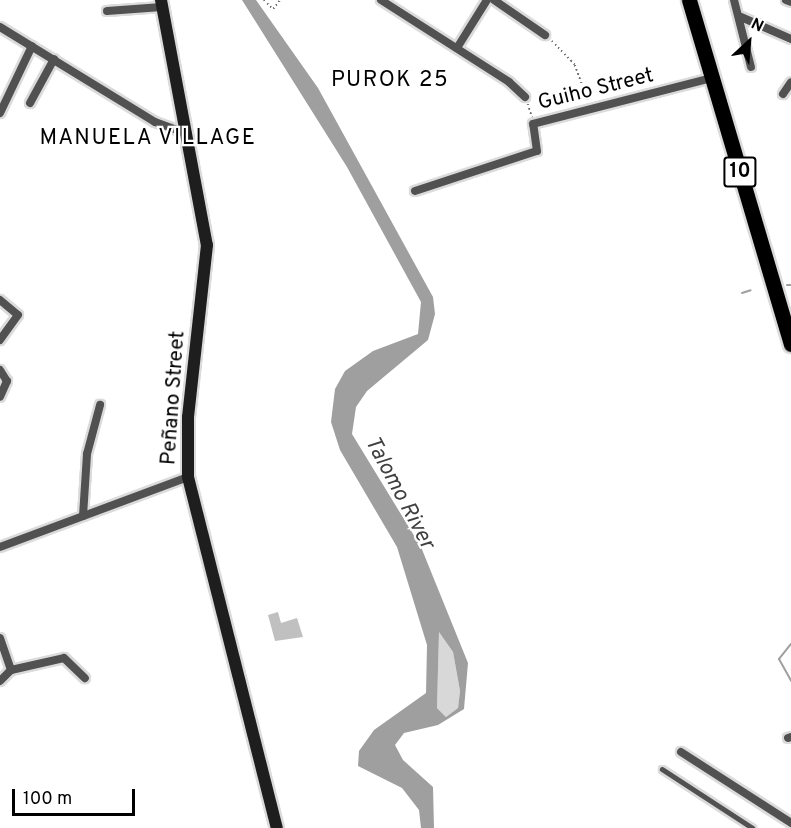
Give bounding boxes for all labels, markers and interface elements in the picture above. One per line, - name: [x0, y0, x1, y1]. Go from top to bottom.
- north arrow: [719, 12, 779, 72]
- text: N: [747, 14, 766, 37]
- street label: Guiho Street: [536, 63, 656, 117]
- district label: PUROK 25: [331, 68, 449, 94]
- district label: MANUELA VILLAGE: [39, 126, 257, 152]
- road number: 10: [722, 155, 758, 189]
- street label: Peñano Street: [157, 330, 191, 466]
- water label: Talomo River: [358, 432, 440, 554]
- scale bar: [15, 777, 138, 815]
- text: 100 m: [23, 788, 72, 811]

